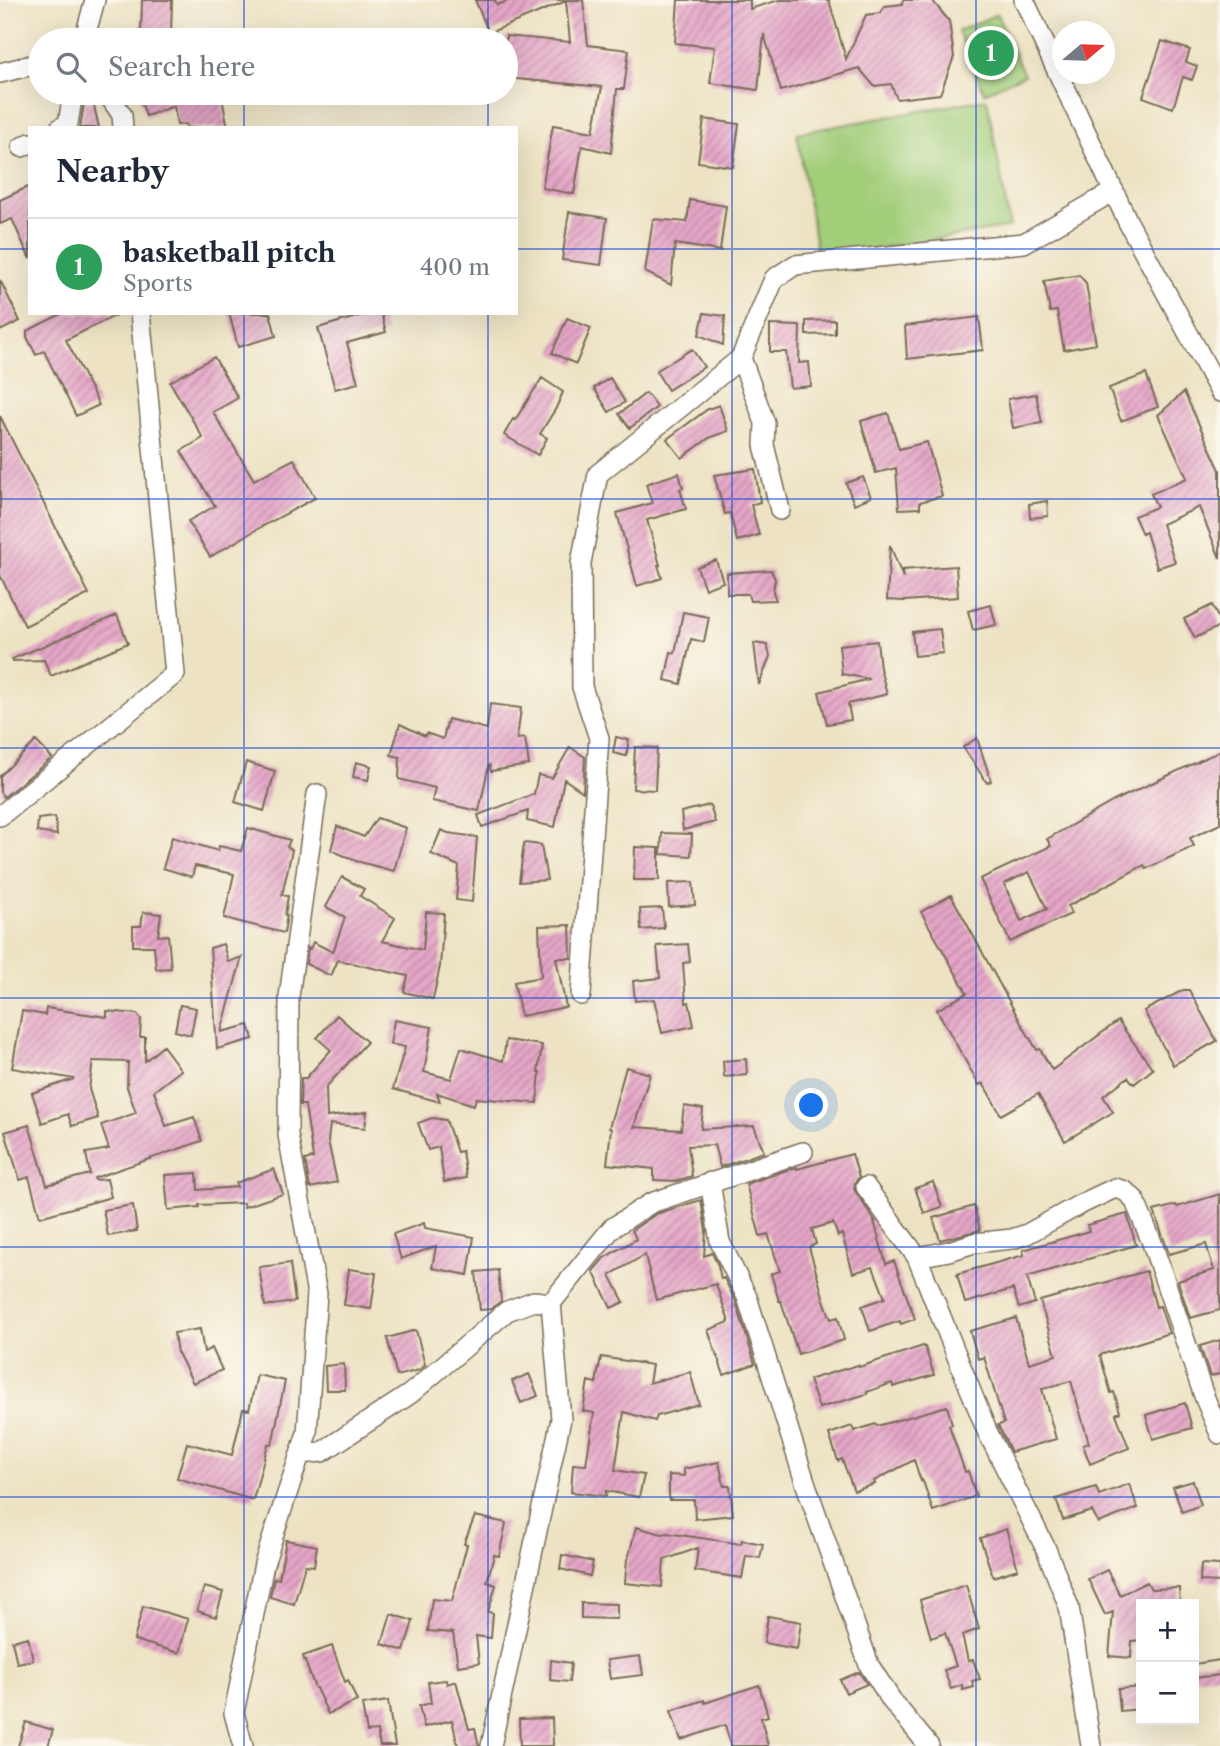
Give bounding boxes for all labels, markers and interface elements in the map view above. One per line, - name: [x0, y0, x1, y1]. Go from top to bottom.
- north arrow: [1052, 21, 1115, 84]
- pin: 1: [968, 27, 1014, 79]
- search box: [28, 28, 518, 105]
- icon: search: [52, 48, 90, 86]
- text: Search here: [108, 51, 255, 83]
- text: Nearby: [56, 153, 169, 190]
- text: basketball pitch: [123, 237, 336, 269]
- text: 1: [74, 253, 84, 281]
- text: 400 m: [420, 253, 490, 281]
- text: Sports: [123, 269, 193, 297]
- your location: [794, 1088, 828, 1122]
- map controls: [1136, 1599, 1199, 1725]
- button: +: [1136, 1599, 1199, 1662]
- button: −: [1136, 1662, 1199, 1725]

